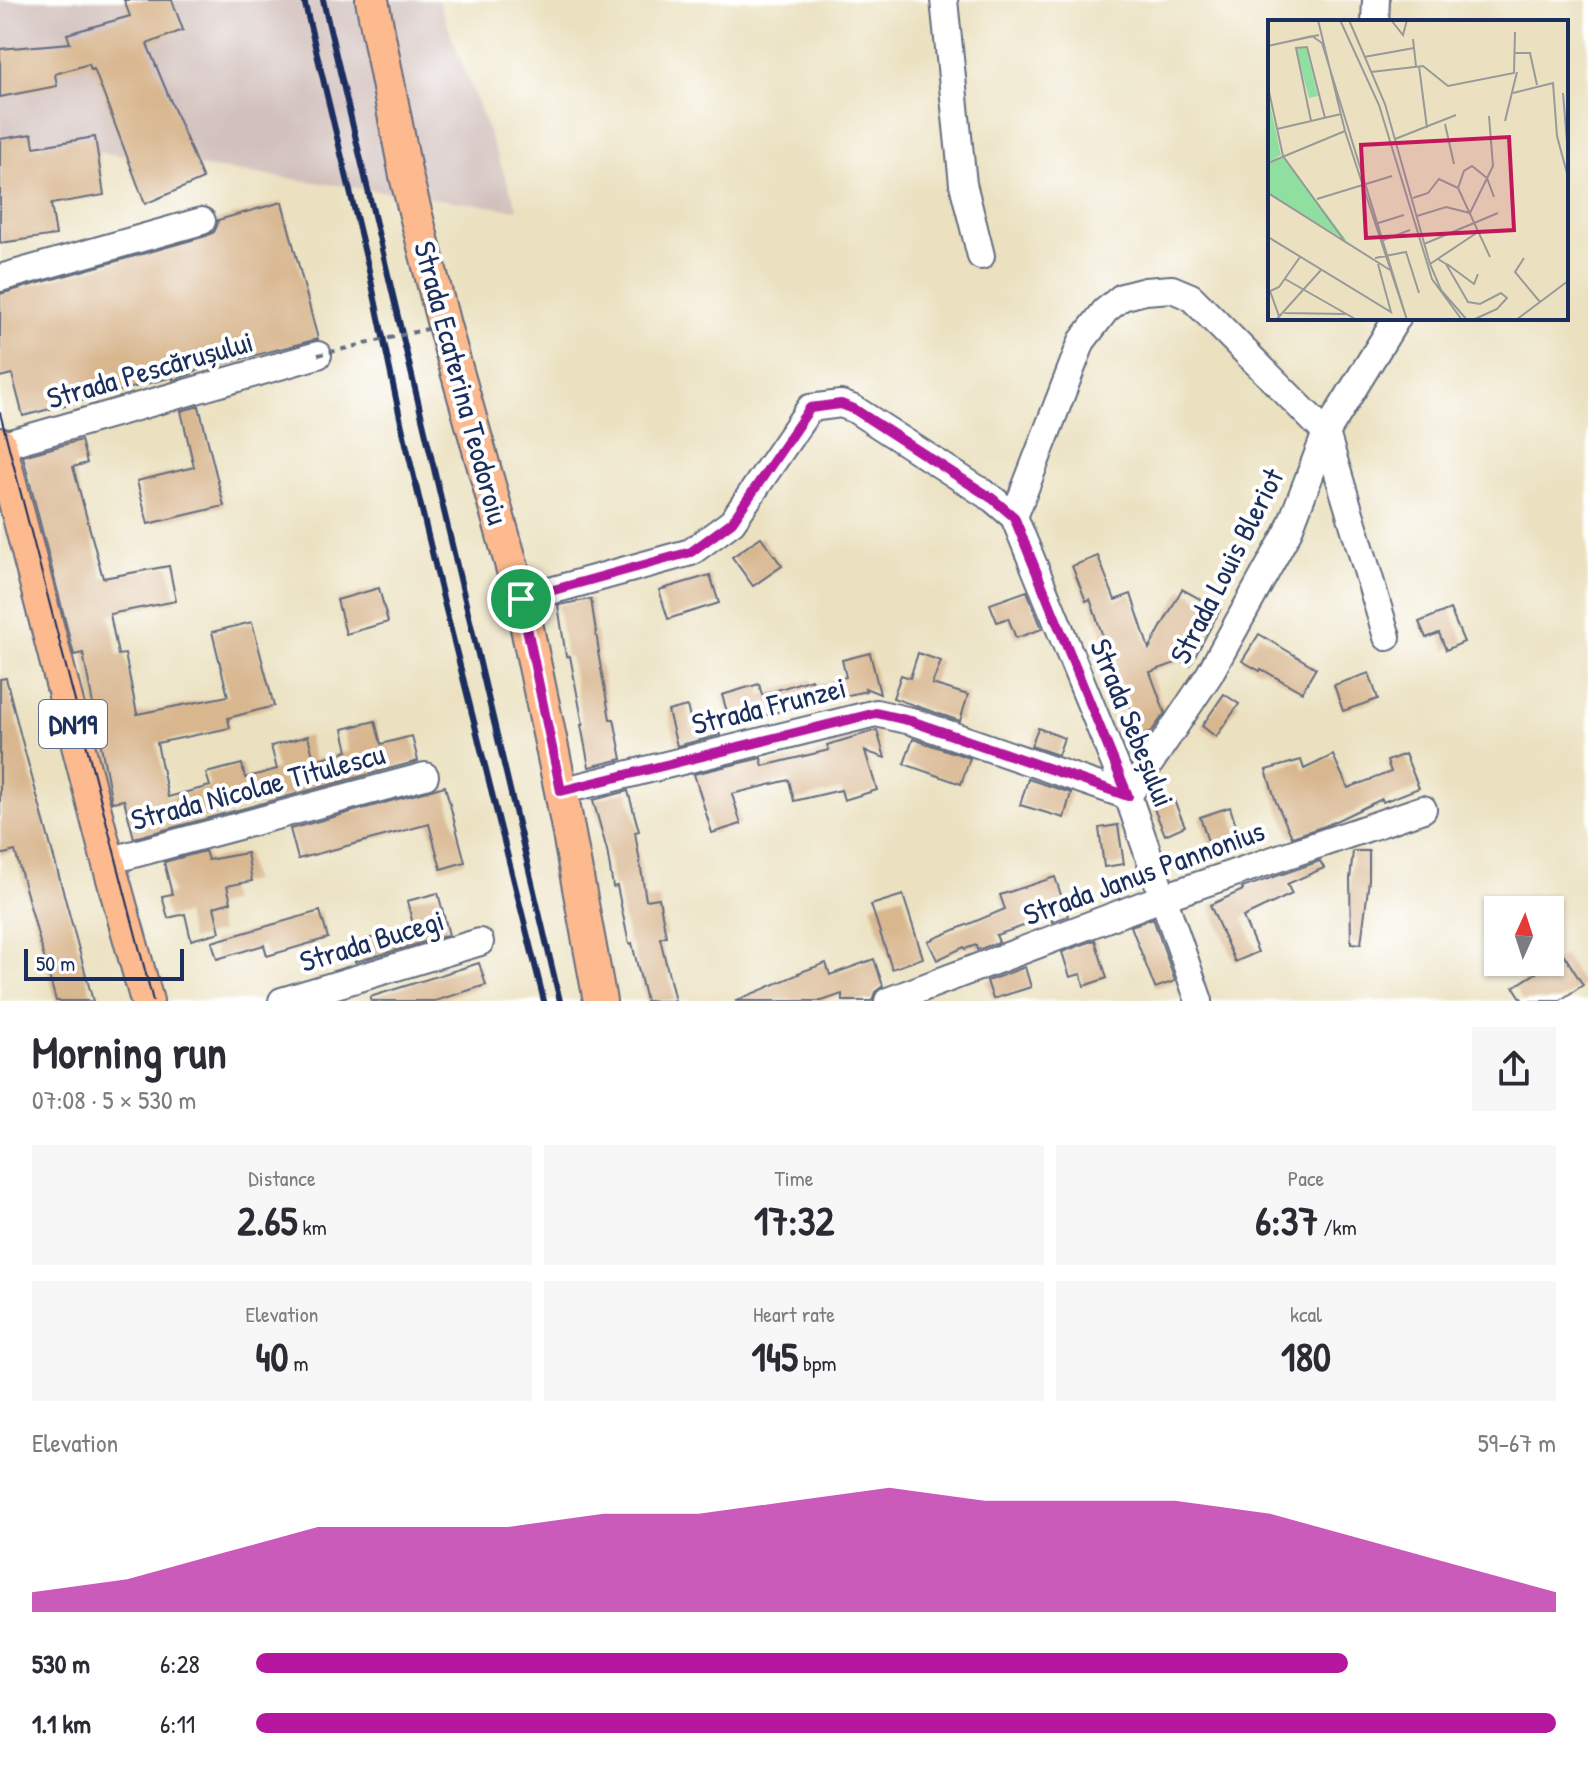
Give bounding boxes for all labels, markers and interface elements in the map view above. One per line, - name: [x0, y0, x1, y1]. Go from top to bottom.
- inset map: [1268, 20, 1568, 320]
- street label: Strada Ecaterina Teodoroiu: [405, 237, 519, 529]
- street label: Strada Pescărușului: [42, 320, 258, 418]
- street label: Strada Louis Bleriot: [1160, 461, 1293, 670]
- pin: [487, 565, 555, 633]
- icon: arrive: [499, 577, 543, 621]
- street label: Strada Sebeșului: [1081, 633, 1185, 813]
- street label: Strada Frunzei: [687, 667, 850, 744]
- road number: DN19: [39, 700, 107, 748]
- street label: Strada Nicolae Titulescu: [127, 733, 389, 839]
- street label: Strada Janus Pannonius: [1018, 810, 1270, 934]
- north arrow: [1484, 896, 1564, 976]
- map controls: [1484, 896, 1564, 976]
- street label: Strada Bucegi: [295, 899, 449, 981]
- scale bar: [24, 945, 184, 981]
- text: 50 m: [36, 948, 75, 978]
- text: Morning run: [32, 1022, 227, 1082]
- button: share: [1472, 1027, 1556, 1111]
- text: 07:08 · 5 × 530 m: [32, 1082, 196, 1117]
- text: Distance: [248, 1163, 316, 1193]
- text: Time: [775, 1163, 813, 1193]
- text: Pace: [1288, 1163, 1324, 1193]
- text: 2.65: [237, 1193, 298, 1247]
- text: 17:32: [754, 1193, 834, 1247]
- text: 6:37: [1255, 1193, 1318, 1247]
- text: km: [298, 1212, 327, 1242]
- text: /km: [1318, 1212, 1357, 1242]
- text: Elevation: [245, 1299, 319, 1329]
- text: Heart rate: [753, 1299, 835, 1329]
- text: kcal: [1290, 1299, 1322, 1329]
- text: 40: [256, 1329, 288, 1383]
- text: 145: [752, 1329, 798, 1383]
- text: 180: [1281, 1329, 1331, 1383]
- text: m: [288, 1348, 308, 1378]
- text: bpm: [798, 1348, 836, 1378]
- text: Elevation: [32, 1425, 118, 1460]
- text: 59–67 m: [1478, 1425, 1556, 1460]
- text: 530 m: [32, 1646, 90, 1681]
- text: 6:28: [160, 1646, 200, 1681]
- text: 1.1 km: [32, 1706, 91, 1741]
- text: 6:11: [160, 1706, 195, 1741]

